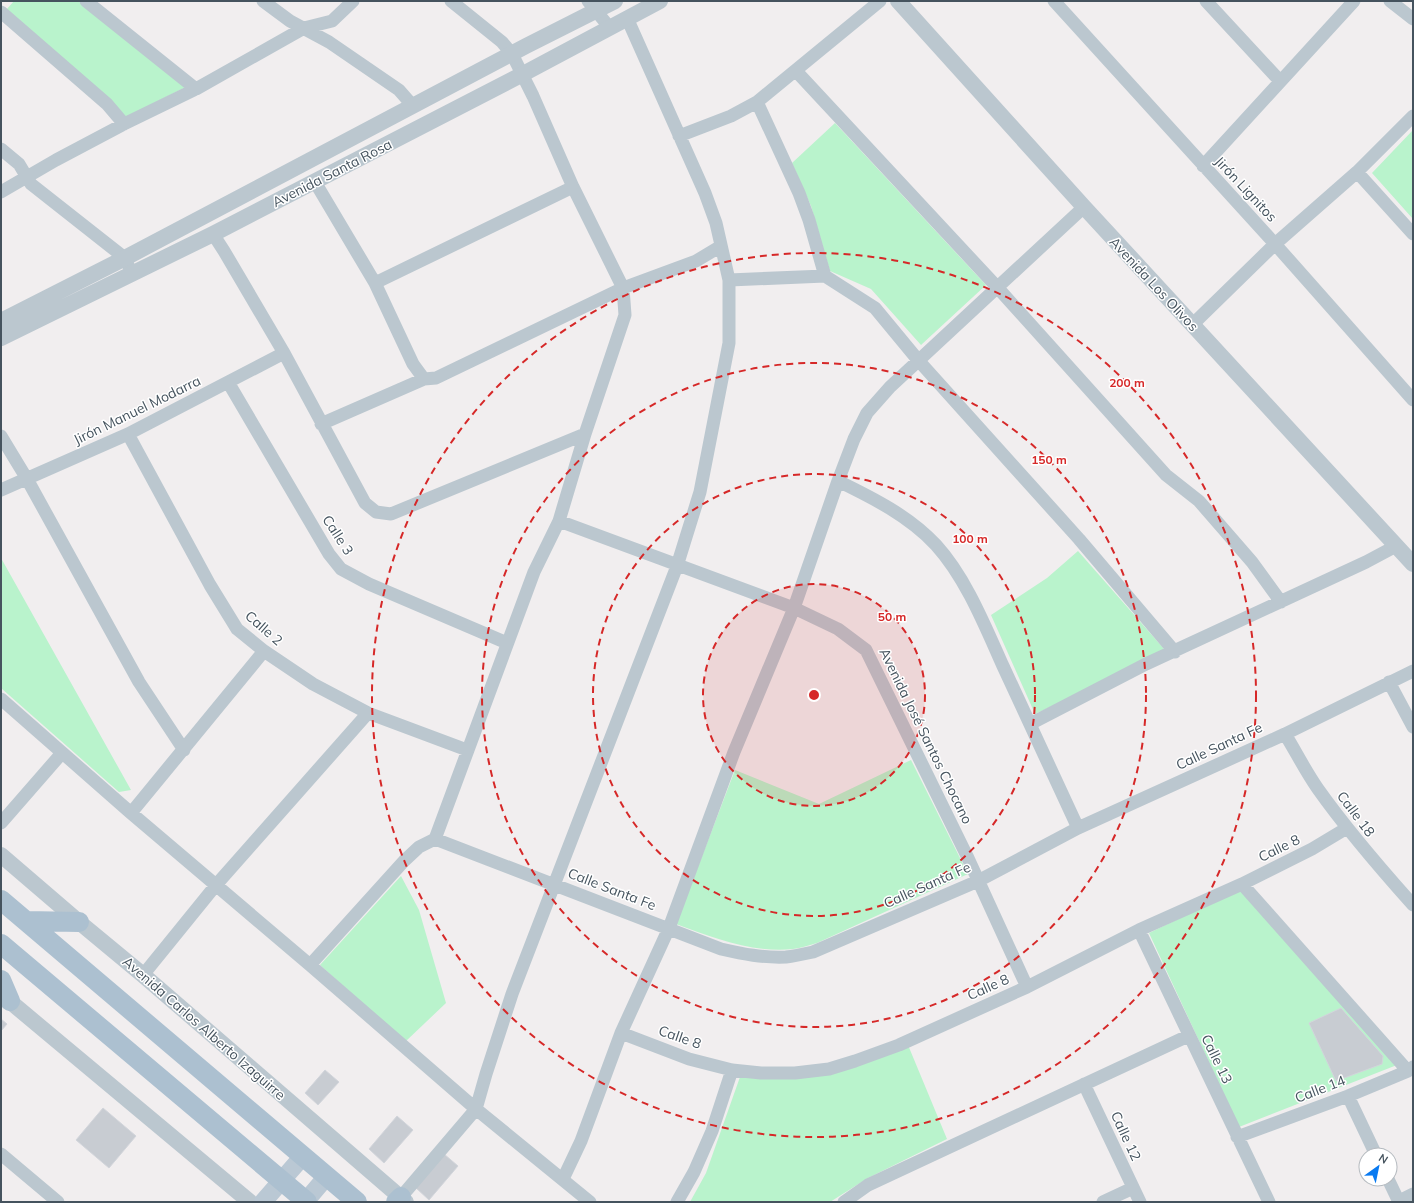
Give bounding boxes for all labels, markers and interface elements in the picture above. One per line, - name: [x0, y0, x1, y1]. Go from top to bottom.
- street label: Avenida Santa Rosa: [269, 135, 395, 211]
- street label: Jirón Lignitos: [1211, 152, 1281, 226]
- street label: Avenida Los Olivos: [1106, 233, 1202, 335]
- street label: Jirón Manuel Modarra: [70, 371, 204, 449]
- text: 200 m: [1109, 375, 1145, 390]
- text: 150 m: [1031, 452, 1067, 467]
- street label: Calle 3: [318, 512, 358, 558]
- text: 100 m: [952, 531, 988, 546]
- street label: Calle 2: [241, 607, 287, 649]
- text: 50 m: [878, 609, 906, 624]
- street label: Avenida José Santos Chocano: [875, 645, 977, 827]
- centre of rings: [807, 688, 821, 702]
- street label: Calle Santa Fe: [1173, 718, 1265, 774]
- street label: Calle 18: [1333, 788, 1379, 840]
- street label: Calle 8: [1255, 830, 1303, 866]
- street label: Calle Santa Fe: [881, 858, 973, 912]
- street label: Calle Santa Fe: [565, 864, 659, 914]
- street label: Avenida Carlos Alberto Izaguirre: [119, 952, 289, 1104]
- street label: Calle 8: [964, 970, 1012, 1004]
- street label: Calle 8: [656, 1021, 704, 1053]
- street label: Calle 13: [1197, 1031, 1237, 1087]
- street label: Calle 14: [1292, 1071, 1348, 1107]
- street label: Calle 12: [1107, 1108, 1145, 1164]
- north arrow: [1358, 1147, 1398, 1187]
- text: N: [1376, 1150, 1391, 1167]

